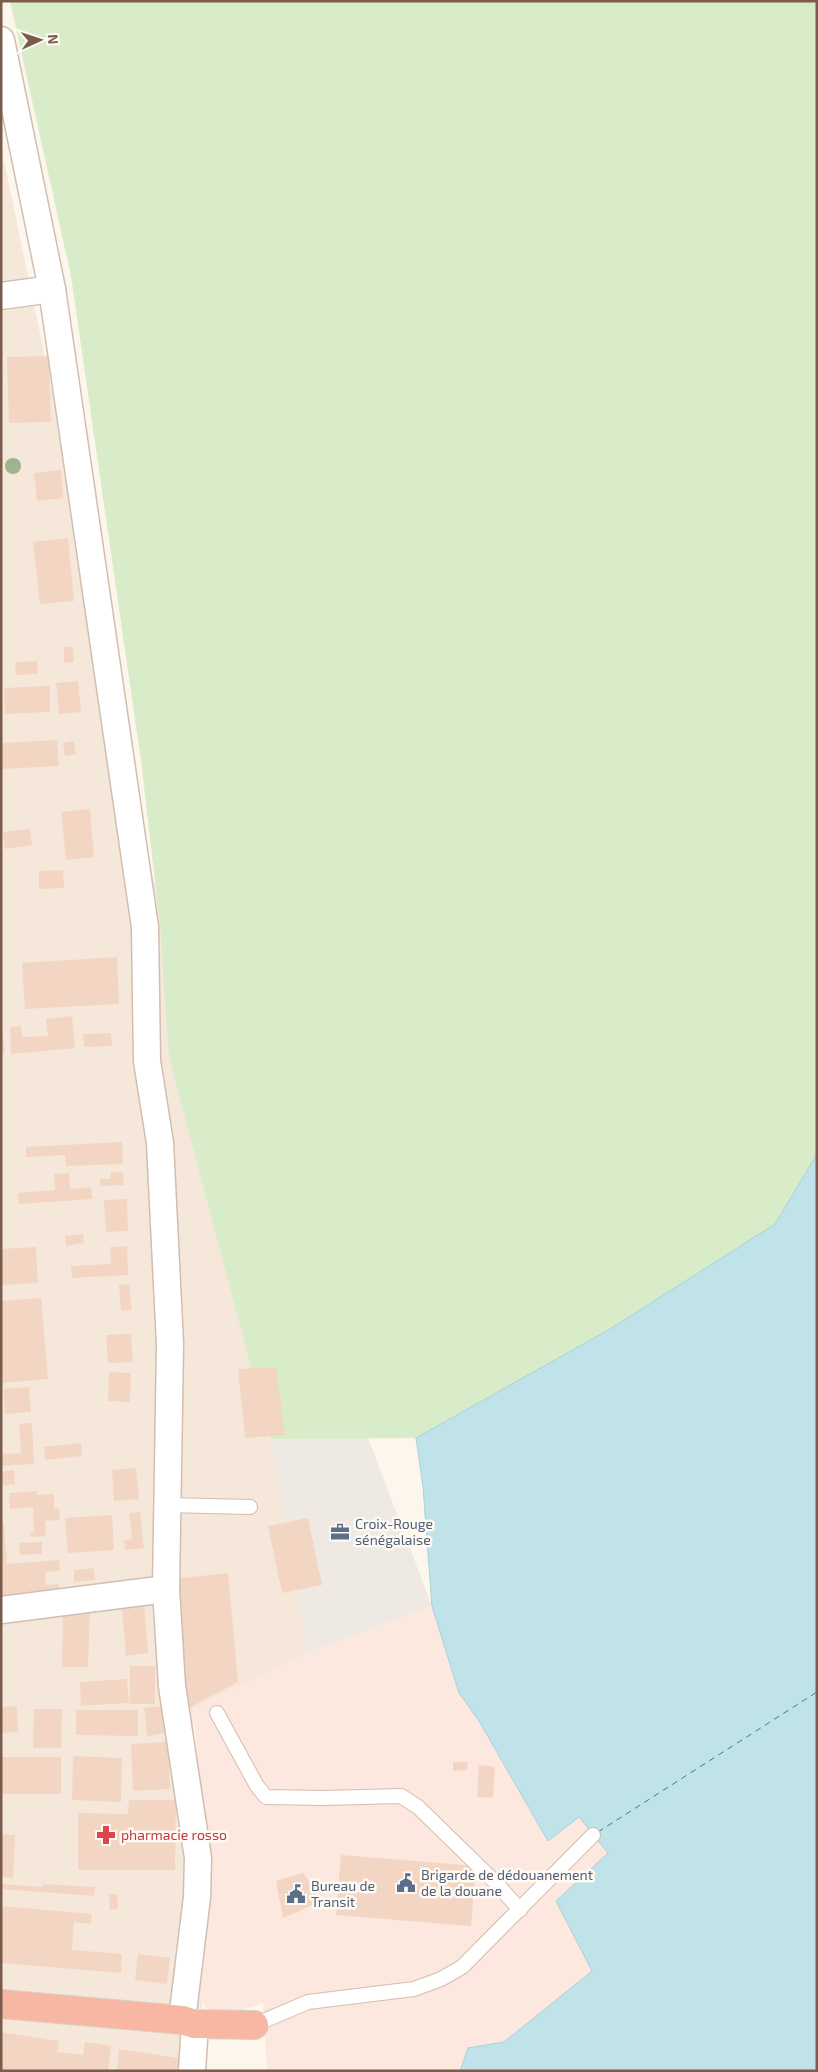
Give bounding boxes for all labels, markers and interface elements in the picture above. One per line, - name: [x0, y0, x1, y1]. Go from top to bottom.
- north arrow: [15, 15, 65, 65]
- text: N: [45, 34, 62, 45]
- place label: Croix-Rouge sénégalaise: [355, 1515, 433, 1548]
- office icon: Croix-Rouge sénégalaise: [329, 1521, 351, 1543]
- pharmacy icon: pharmacie rosso: [95, 1824, 117, 1846]
- place label: pharmacie rosso: [121, 1826, 227, 1843]
- place label: Brigarde de dédouanement de la douane: [421, 1866, 593, 1899]
- public building icon: Brigarde de dédouanement de la douane: [395, 1872, 417, 1894]
- place label: Bureau de Transit: [311, 1877, 375, 1910]
- public building icon: Bureau de Transit: [285, 1883, 307, 1905]

